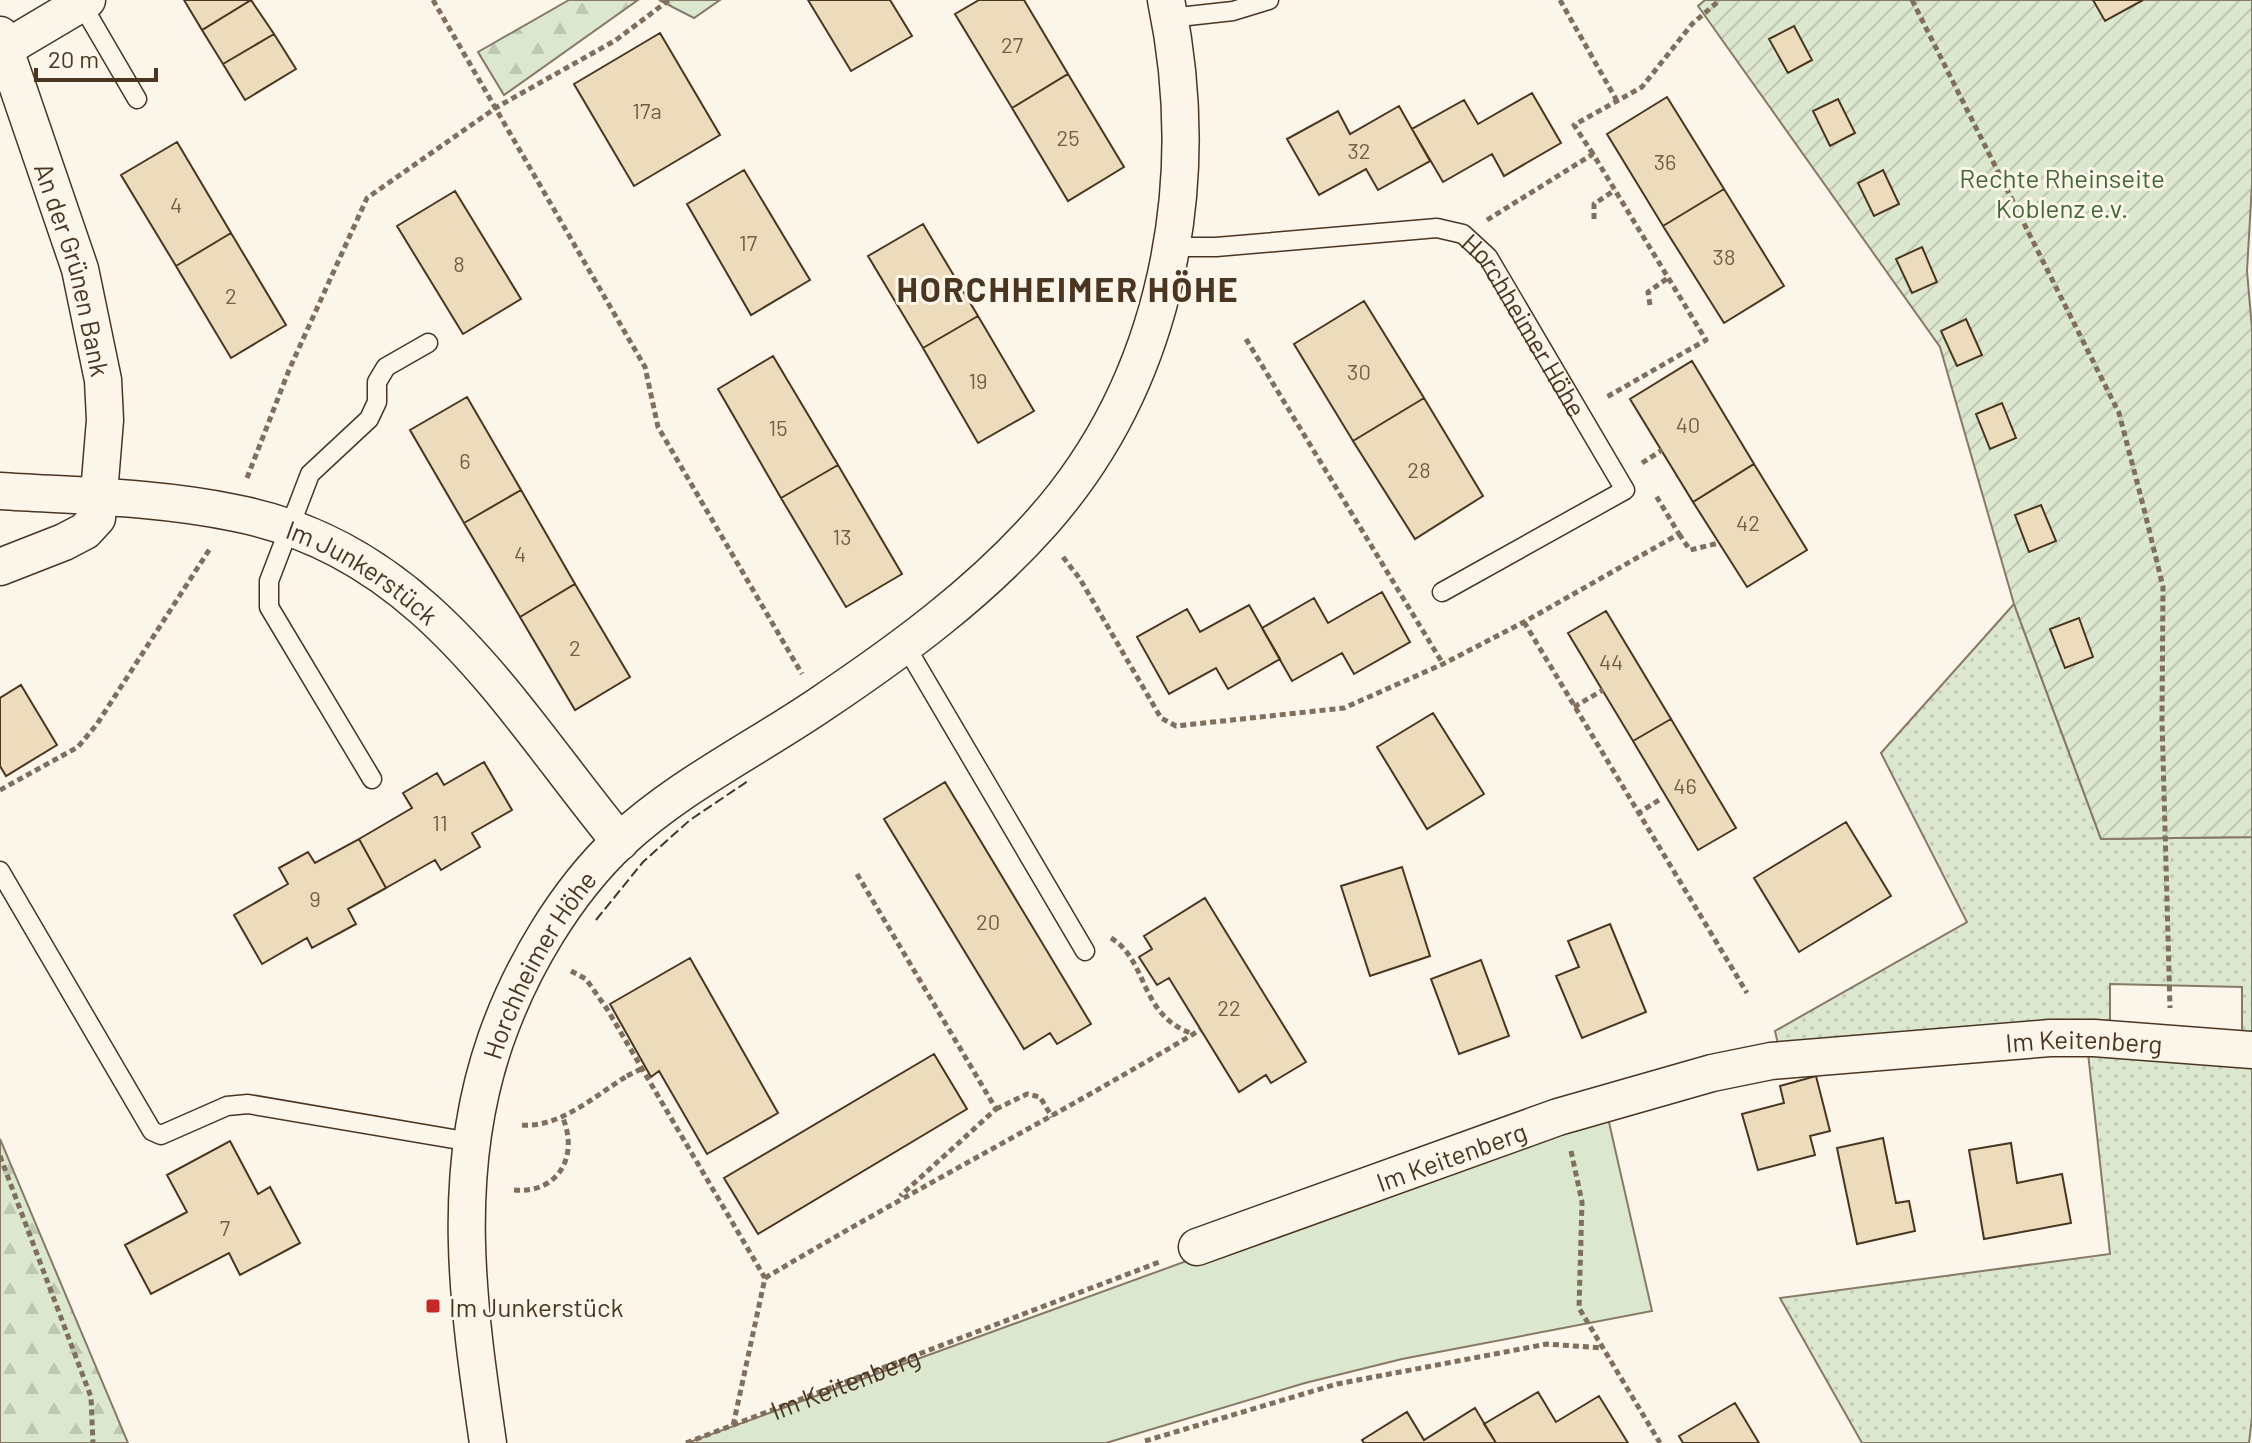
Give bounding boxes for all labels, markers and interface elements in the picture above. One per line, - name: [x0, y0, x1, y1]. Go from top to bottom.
- house number: 27: [1001, 31, 1023, 57]
- scale bar: [36, 32, 156, 82]
- text: 20 m: [48, 44, 99, 73]
- house number: 17a: [632, 97, 662, 123]
- house number: 25: [1056, 124, 1080, 150]
- house number: 32: [1347, 137, 1371, 163]
- house number: 36: [1654, 148, 1676, 174]
- street label: An der Grünen Bank: [29, 158, 117, 379]
- park label: Rechte Rheinseite Koblenz e.v.: [1959, 162, 2165, 223]
- house number: 4: [170, 191, 182, 217]
- street label: Horchheimer Höhe: [1456, 226, 1594, 422]
- house number: 17: [739, 229, 757, 255]
- house number: 38: [1713, 243, 1735, 269]
- house number: 8: [453, 250, 465, 276]
- district label: HORCHHEIMER HÖHE: [896, 268, 1240, 309]
- house number: 2: [225, 282, 237, 308]
- house number: 30: [1347, 358, 1371, 384]
- house number: 19: [968, 367, 988, 393]
- house number: 40: [1676, 411, 1700, 437]
- house number: 15: [768, 414, 788, 440]
- house number: 6: [459, 447, 471, 473]
- house number: 28: [1407, 456, 1431, 482]
- house number: 42: [1736, 509, 1760, 535]
- street label: Im Junkerstück: [282, 513, 445, 630]
- house number: 13: [832, 523, 852, 549]
- house number: 4: [514, 540, 526, 566]
- house number: 2: [569, 634, 581, 660]
- house number: 44: [1599, 648, 1623, 674]
- house number: 46: [1673, 772, 1697, 798]
- house number: 11: [432, 809, 448, 835]
- street label: Horchheimer Höhe: [475, 864, 601, 1063]
- house number: 9: [309, 885, 321, 911]
- house number: 20: [976, 908, 1000, 934]
- house number: 22: [1217, 994, 1241, 1020]
- street label: Im Keitenberg: [2004, 1022, 2164, 1059]
- street label: Im Keitenberg: [1372, 1114, 1530, 1197]
- house number: 7: [220, 1214, 230, 1240]
- place label: Im Junkerstück: [449, 1291, 624, 1322]
- marker: Im Junkerstück: [424, 1297, 442, 1315]
- street label: Im Keitenberg: [766, 1340, 924, 1425]

